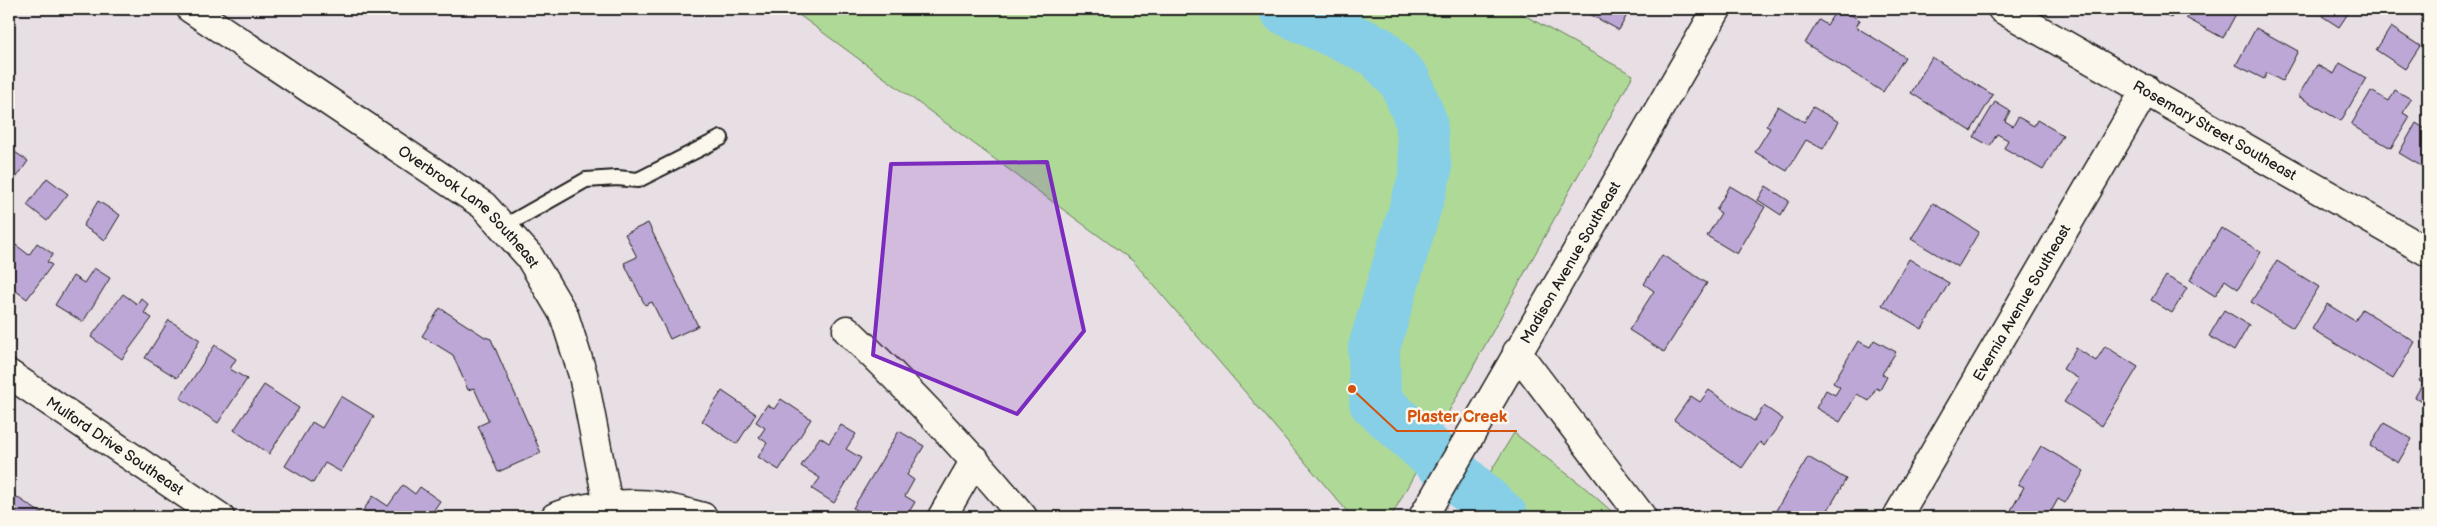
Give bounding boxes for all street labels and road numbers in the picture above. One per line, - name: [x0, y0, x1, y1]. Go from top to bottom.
- street label: Rosemary Street Southeast: [2130, 76, 2300, 185]
- street label: Overbrook Lane Southeast: [395, 141, 544, 272]
- street label: Madison Avenue Southeast: [1516, 178, 1625, 347]
- street label: Evernia Avenue Southeast: [1969, 221, 2075, 384]
- street label: Mulford Drive Southeast: [42, 392, 188, 499]

